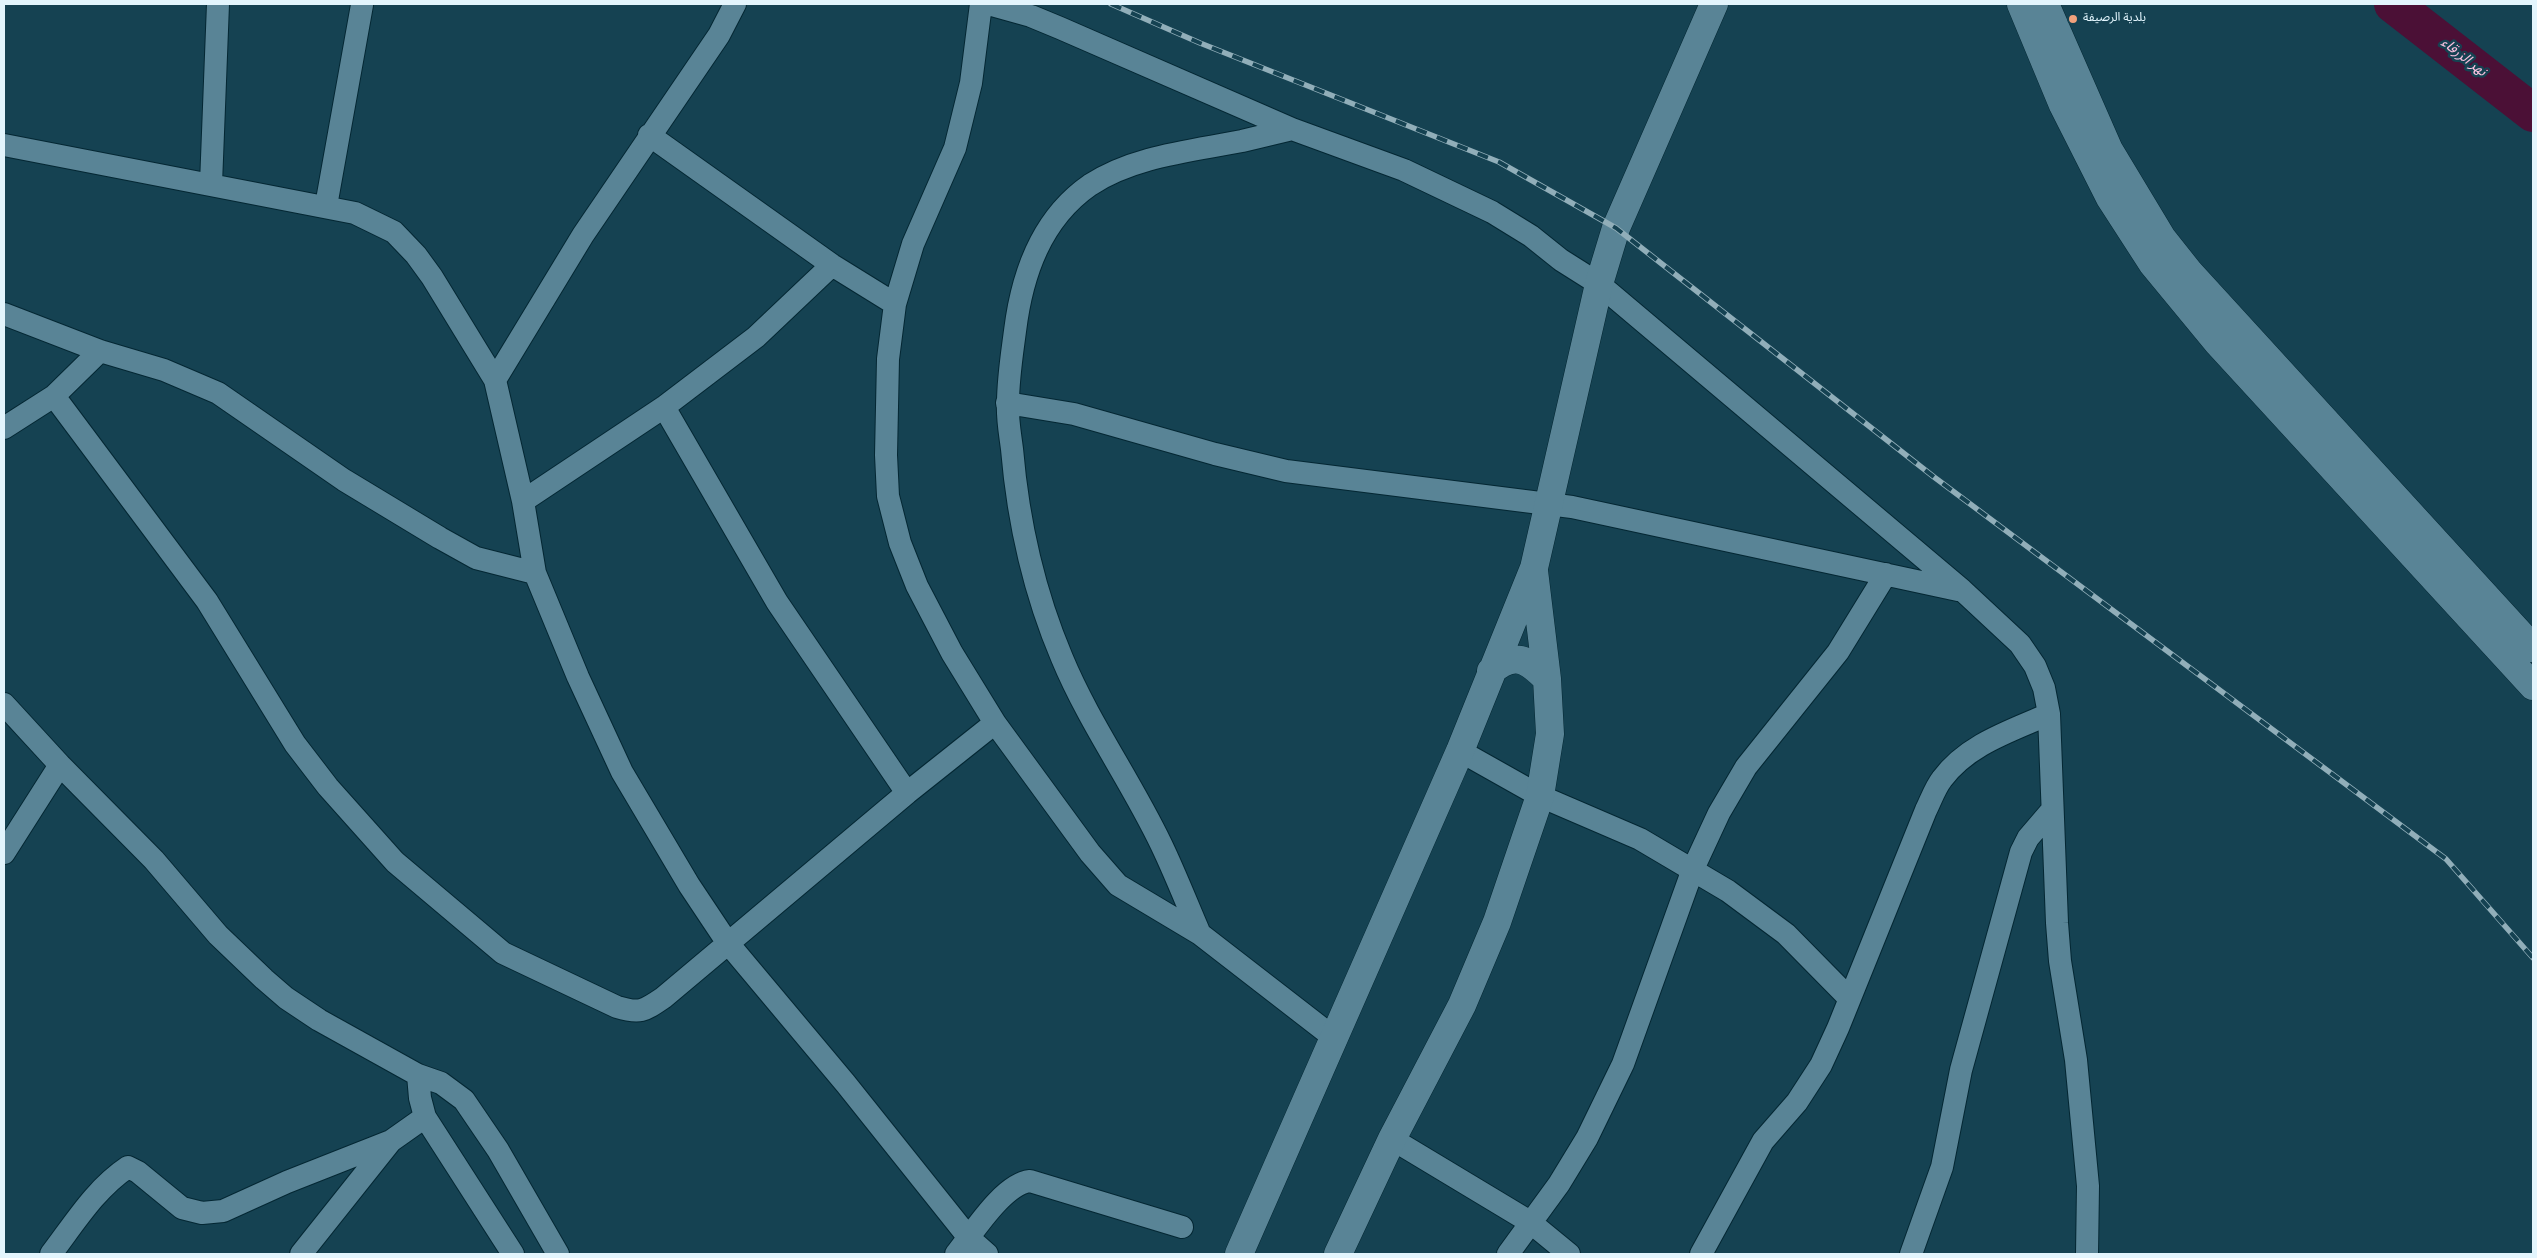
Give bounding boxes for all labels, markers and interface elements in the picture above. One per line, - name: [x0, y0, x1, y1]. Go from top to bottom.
- place label: بلدية الرصيفة: [2083, 12, 2146, 26]
- marker: بلدية الرصيفة: [2067, 13, 2079, 25]
- water label: نهر الزرقاء: [2437, 35, 2489, 81]

